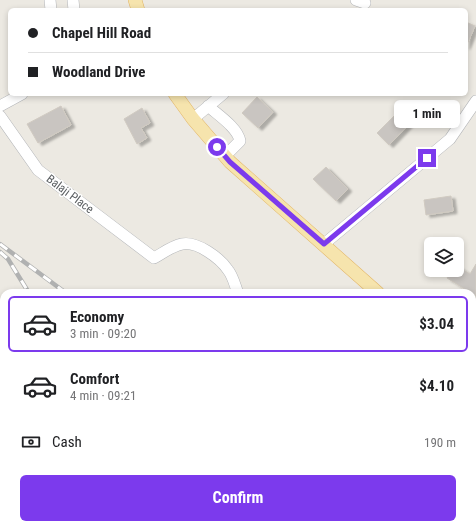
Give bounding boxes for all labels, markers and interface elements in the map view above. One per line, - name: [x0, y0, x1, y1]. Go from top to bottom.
- text: Chapel Hill Road: [52, 24, 151, 42]
- text: Woodland Drive: [52, 63, 146, 81]
- callout: 1 min: [394, 100, 460, 128]
- text: 1 min: [413, 106, 441, 121]
- route start: [208, 138, 226, 156]
- route end: [418, 149, 436, 167]
- street label: Balaji Place: [44, 172, 97, 216]
- map controls: [424, 237, 464, 277]
- button: layers: [424, 237, 464, 277]
- icon: car: [22, 306, 58, 342]
- text: Economy: [70, 308, 124, 326]
- text: $3.04: [419, 315, 454, 333]
- text: 3 min · 09:20: [70, 326, 136, 341]
- icon: car: [22, 368, 58, 404]
- text: Comfort: [70, 370, 119, 388]
- text: $4.10: [419, 377, 454, 395]
- text: 4 min · 09:21: [70, 388, 136, 403]
- icon: cash: [20, 431, 42, 453]
- text: Cash: [52, 433, 82, 451]
- text: 190 m: [424, 435, 456, 450]
- button: Confirm: [20, 475, 456, 521]

